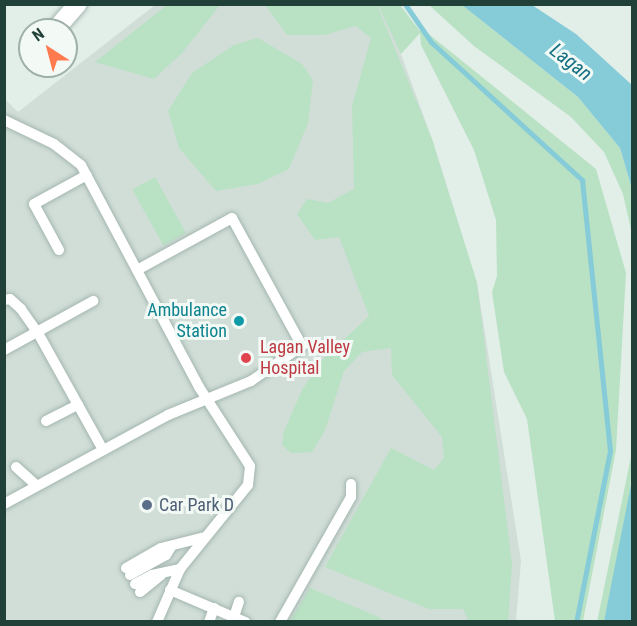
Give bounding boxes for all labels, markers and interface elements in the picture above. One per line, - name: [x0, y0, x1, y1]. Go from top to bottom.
- north arrow: [18, 18, 78, 78]
- text: N: [29, 24, 48, 45]
- water label: Lagan: [545, 38, 597, 86]
- place label: Ambulance Station: [147, 300, 227, 342]
- marker: Ambulance Station: [232, 314, 246, 328]
- place label: Lagan Valley Hospital: [260, 337, 350, 380]
- marker: Lagan Valley Hospital: [237, 349, 255, 367]
- place label: Car Park D: [159, 494, 234, 516]
- marker: Car Park D: [140, 498, 154, 512]

